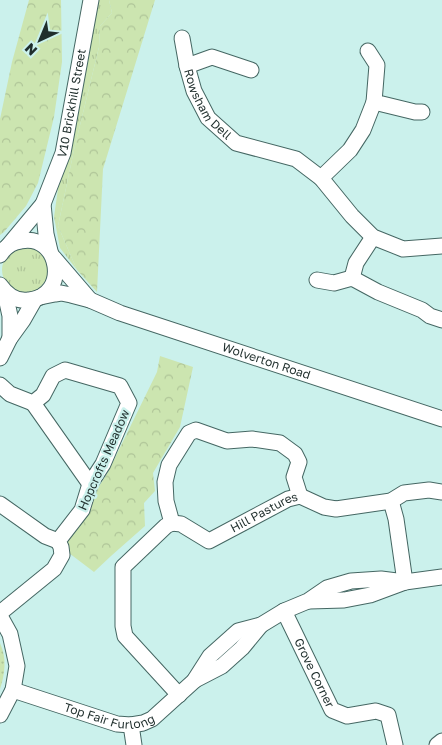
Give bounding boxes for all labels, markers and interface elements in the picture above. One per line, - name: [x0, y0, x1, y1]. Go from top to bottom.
- north arrow: [15, 15, 65, 65]
- text: N: [21, 40, 40, 60]
- street label: V10 Brickhill Street: [54, 47, 89, 160]
- street label: Rowsham Dell: [181, 67, 235, 143]
- street label: Wolverton Road: [220, 339, 313, 382]
- street label: Hopcrofts Meadow: [75, 407, 133, 513]
- street label: Hill Pastures: [228, 489, 299, 535]
- street label: Grove Corner: [291, 636, 338, 710]
- street label: Top Fair Furlong: [62, 699, 157, 732]

